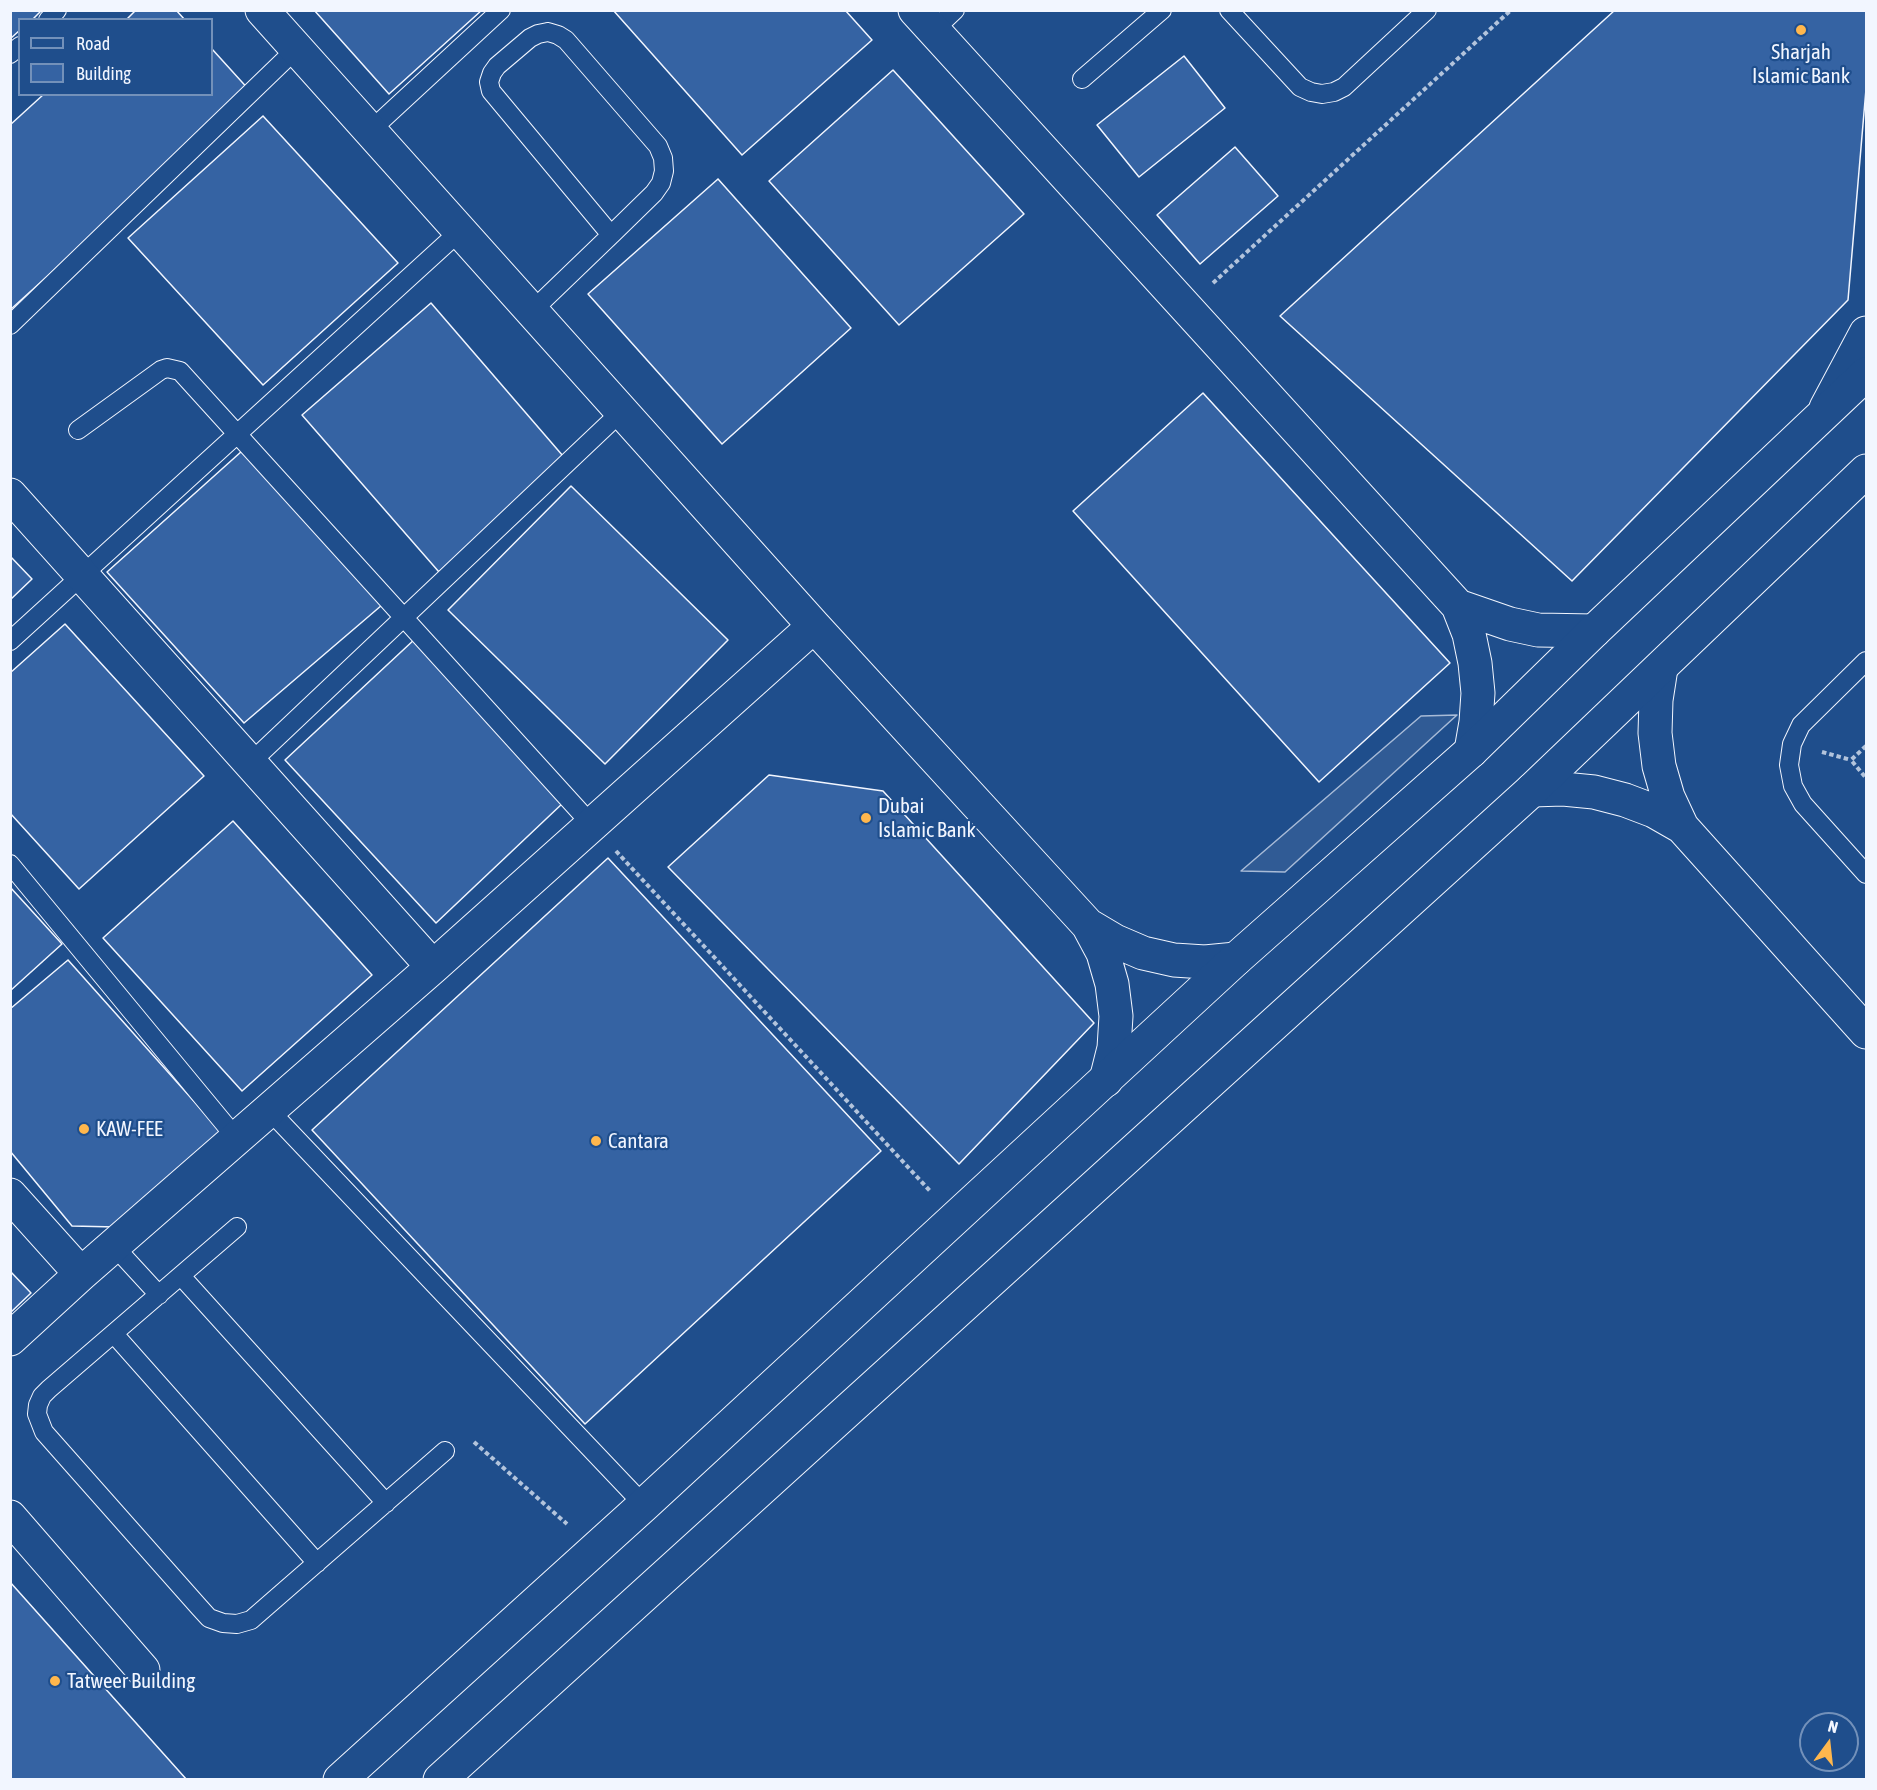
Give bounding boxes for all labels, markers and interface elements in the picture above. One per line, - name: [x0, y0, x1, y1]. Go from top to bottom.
- legend: [18, 18, 213, 96]
- marker: Sharjah Islamic Bank: [1794, 23, 1808, 37]
- text: Road: [76, 33, 110, 54]
- place label: Sharjah Islamic Bank: [1752, 39, 1850, 89]
- text: Building: [76, 63, 131, 84]
- place label: Dubai Islamic Bank: [878, 793, 976, 843]
- marker: Dubai Islamic Bank: [859, 811, 873, 825]
- place label: KAW-FEE: [96, 1116, 163, 1142]
- marker: KAW-FEE: [77, 1122, 91, 1136]
- place label: Cantara: [608, 1128, 669, 1154]
- marker: Cantara: [589, 1134, 603, 1148]
- place label: Tatweer Building: [67, 1668, 195, 1694]
- marker: Tatweer Building: [48, 1674, 62, 1688]
- north arrow: [1799, 1712, 1859, 1772]
- text: N: [1826, 1717, 1840, 1736]

